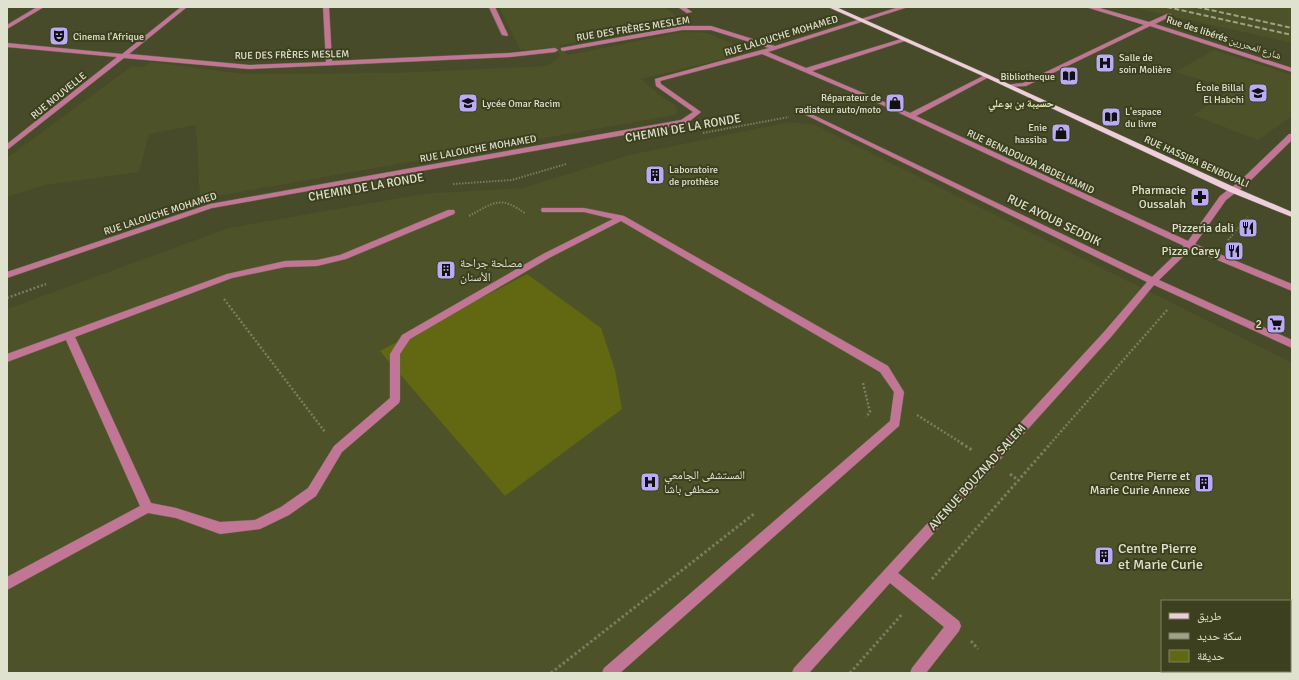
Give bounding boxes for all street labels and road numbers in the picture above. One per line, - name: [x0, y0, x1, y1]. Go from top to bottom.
- street label: RUE DES FRÈRES MESLEM: [575, 13, 691, 44]
- street label: RUE LALOUCHE MOHAMED: [723, 13, 840, 59]
- street label: Rue des libérés شارع المحررين: [1165, 14, 1283, 62]
- street label: RUE DES FRÈRES MESLEM: [235, 47, 349, 62]
- street label: RUE NOUVELLE: [29, 70, 89, 122]
- street label: CHEMIN DE LA RONDE: [624, 111, 742, 146]
- street label: RUE BENADOUDA ABDELHAMID: [965, 127, 1096, 197]
- street label: RUE LALOUCHE MOHAMED: [419, 133, 537, 165]
- street label: RUE HASSIBA BENBOUALI: [1142, 133, 1251, 190]
- street label: CHEMIN DE LA RONDE: [307, 170, 425, 205]
- street label: RUE LALOUCHE MOHAMED: [102, 190, 218, 238]
- street label: RUE AYOUB SEDDIK: [1004, 191, 1103, 250]
- street label: AVENUE BOUZNAD SALEM: [926, 421, 1029, 534]

